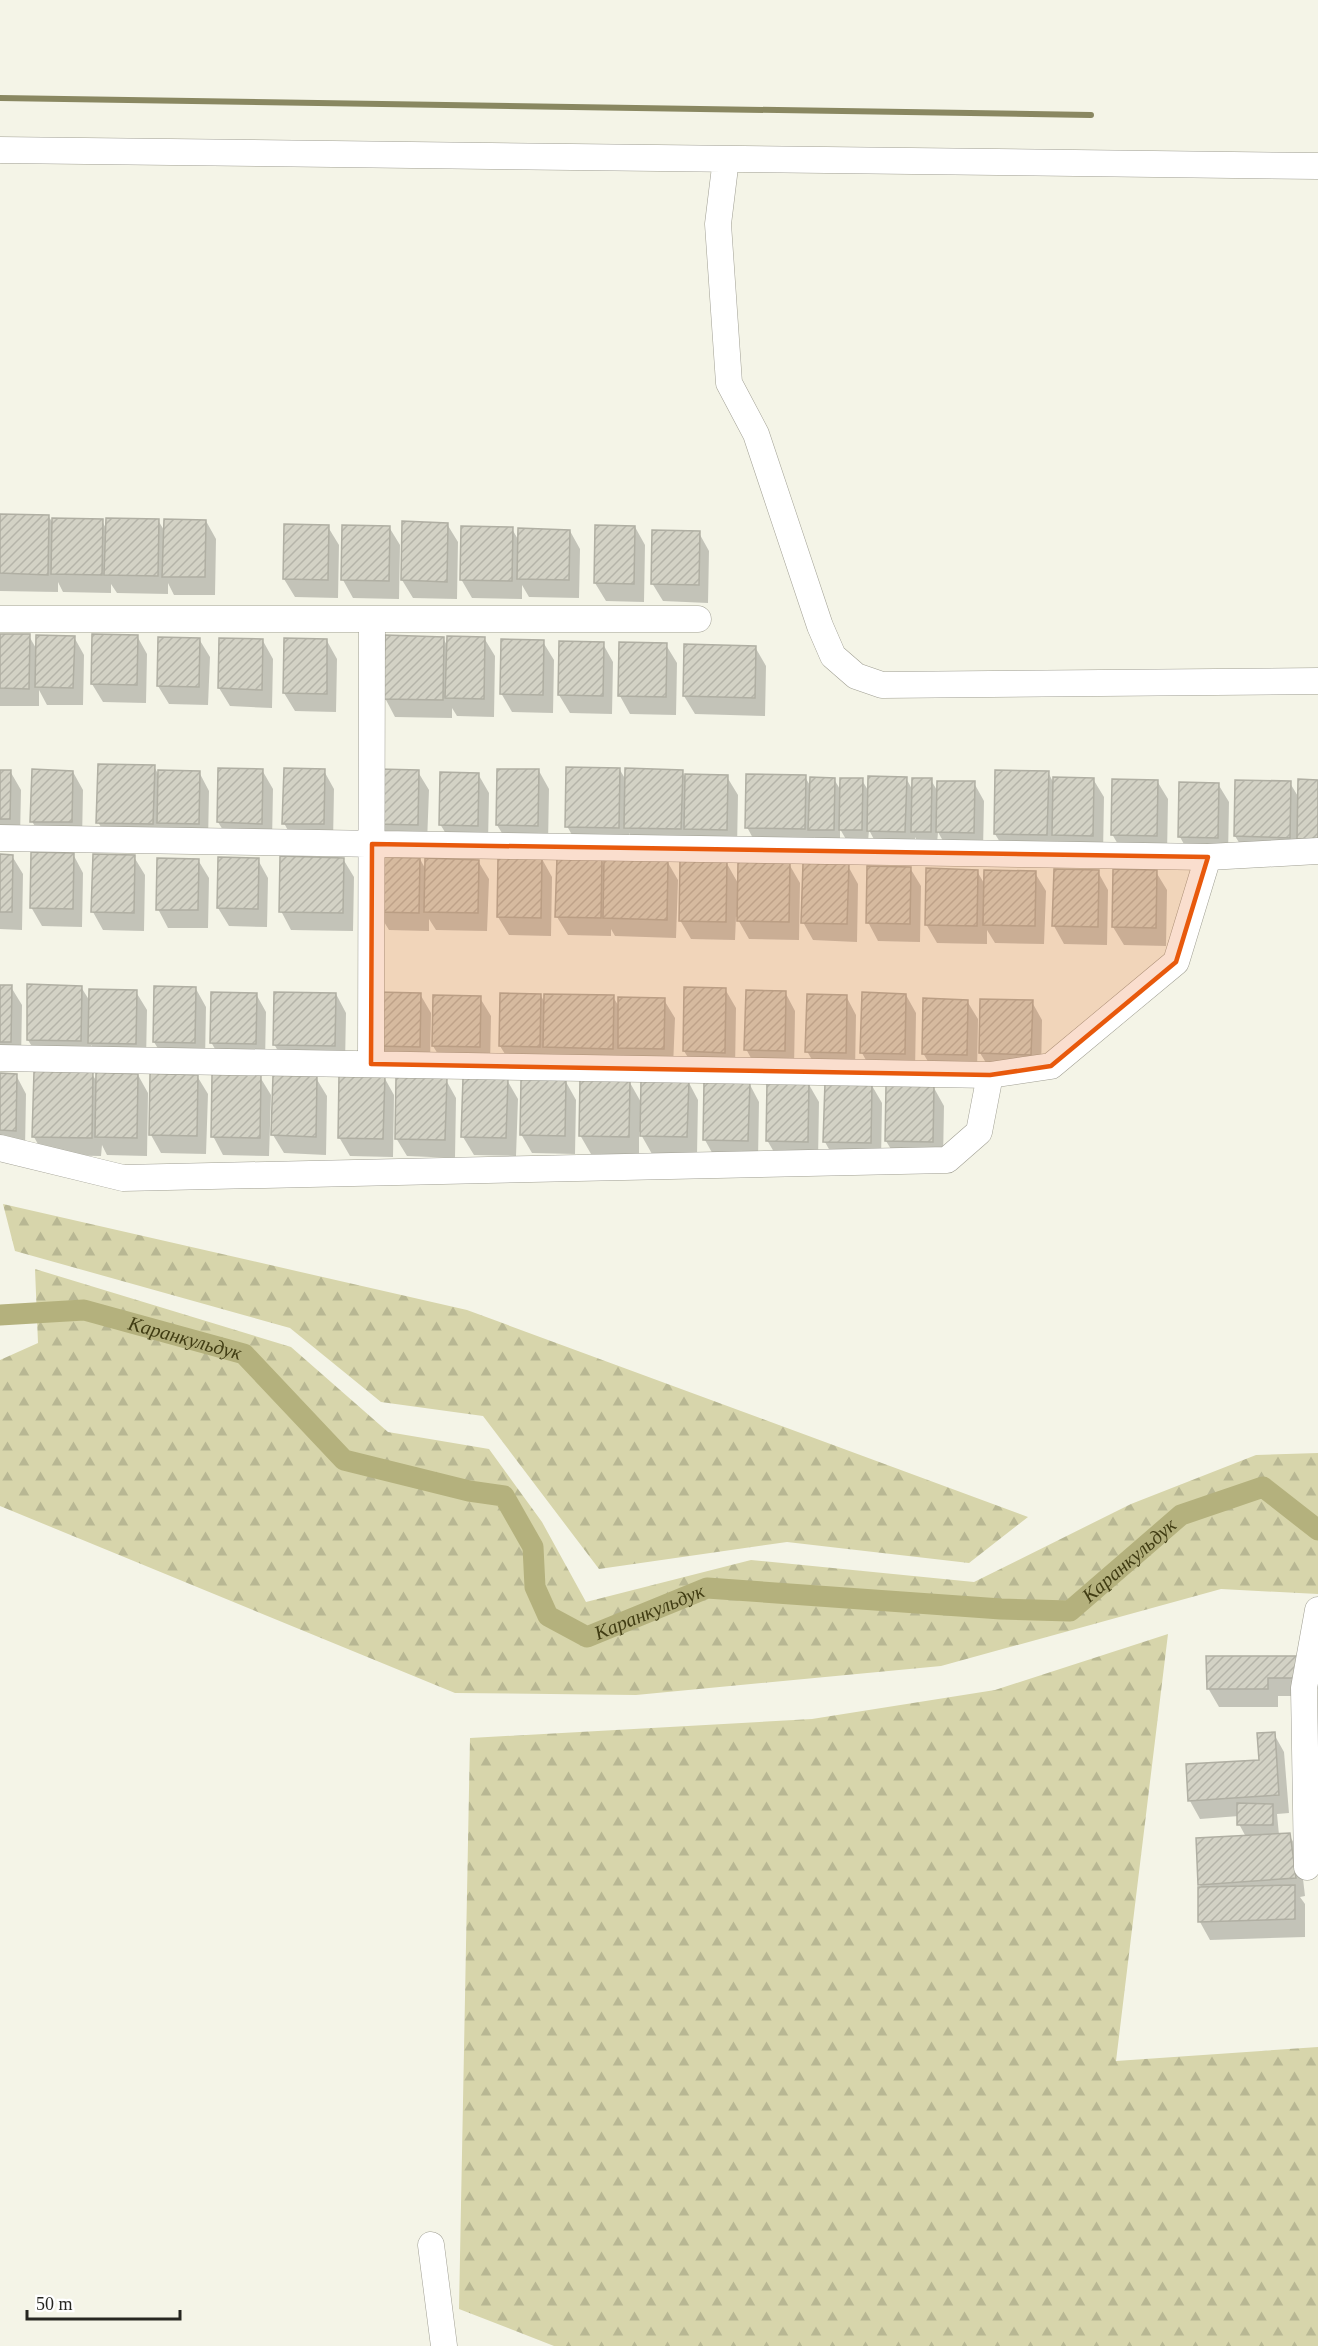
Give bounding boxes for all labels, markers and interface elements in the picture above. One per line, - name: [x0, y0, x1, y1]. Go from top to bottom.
- water label: Каранкульдук: [125, 1311, 245, 1364]
- water label: Каранкульдук: [1077, 1513, 1181, 1607]
- water label: Каранкульдук: [590, 1579, 708, 1644]
- scale bar: [27, 2283, 180, 2321]
- text: 50 m: [36, 2294, 73, 2314]

